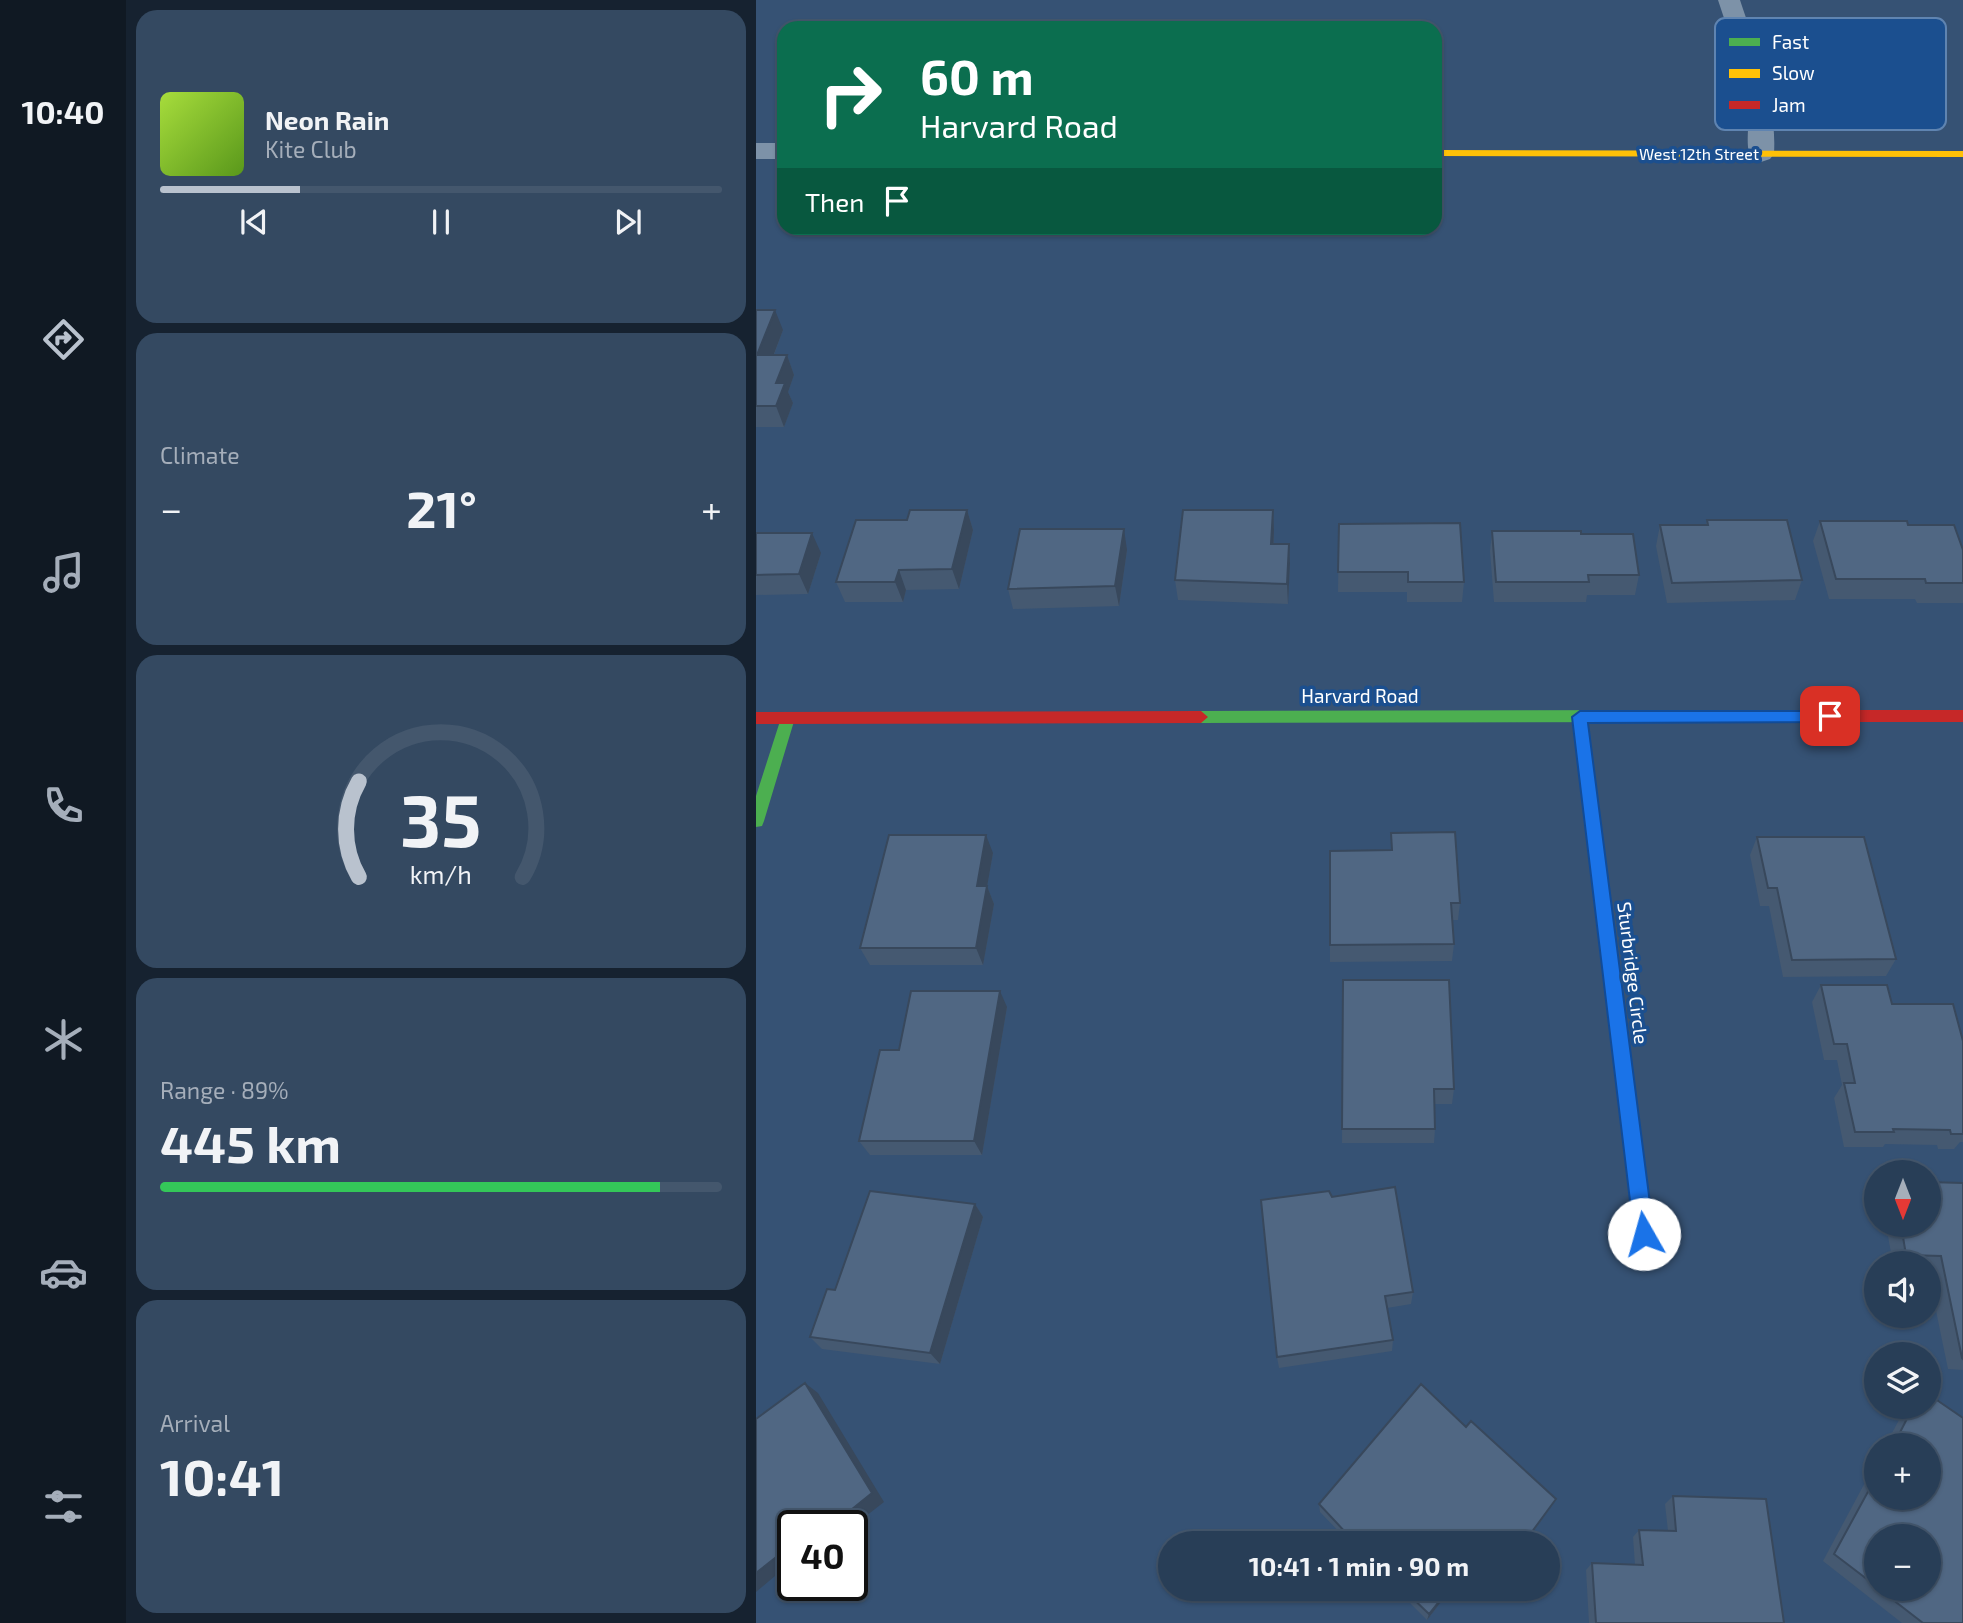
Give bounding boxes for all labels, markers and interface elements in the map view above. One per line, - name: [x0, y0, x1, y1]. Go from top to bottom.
- legend: [1715, 18, 1946, 130]
- text: Fast: [1772, 30, 1809, 53]
- text: 60 m: [920, 46, 1034, 105]
- icon: right: [805, 49, 896, 140]
- text: Slow: [1772, 61, 1815, 84]
- text: 10:40: [22, 92, 104, 130]
- text: Jam: [1772, 93, 1806, 116]
- text: Neon Rain: [265, 104, 389, 135]
- text: Harvard Road: [920, 106, 1118, 144]
- text: Kite Club: [265, 135, 357, 163]
- street label: West 12th Street: [1639, 144, 1759, 163]
- icon: arrive: [878, 182, 916, 220]
- text: Then: [805, 186, 864, 217]
- icon: previous: [235, 203, 273, 241]
- icon: pause: [422, 203, 460, 241]
- icon: next: [609, 203, 647, 241]
- icon: directions: [39, 315, 88, 364]
- text: Climate: [160, 441, 240, 469]
- text: 21°: [406, 476, 477, 538]
- text: −: [160, 485, 182, 531]
- text: +: [701, 485, 722, 531]
- icon: music: [39, 548, 88, 597]
- street label: Harvard Road: [1301, 684, 1419, 707]
- pin: [1800, 686, 1860, 746]
- icon: arrive: [1811, 697, 1849, 735]
- text: 35: [400, 775, 482, 863]
- icon: phone: [39, 781, 88, 830]
- text: km/h: [410, 859, 472, 889]
- street label: Sturbridge Circle: [1613, 900, 1654, 1045]
- icon: climate: [39, 1015, 88, 1064]
- text: Range · 89%: [160, 1076, 289, 1104]
- text: 445 km: [160, 1111, 341, 1173]
- north arrow: [1864, 1160, 1941, 1237]
- map controls: [1864, 1160, 1941, 1601]
- position arrow: [1607, 1197, 1681, 1271]
- icon: car: [39, 1248, 88, 1297]
- button: sound: [1864, 1251, 1941, 1328]
- button: layers: [1864, 1342, 1941, 1419]
- text: Arrival: [160, 1409, 230, 1437]
- button: +: [1864, 1433, 1941, 1510]
- text: 10:41: [160, 1444, 284, 1506]
- icon: filters: [39, 1482, 88, 1531]
- speed limit sign: 40: [777, 1510, 868, 1601]
- button: −: [1864, 1524, 1941, 1601]
- text: 10:41 · 1 min · 90 m: [1249, 1550, 1469, 1581]

